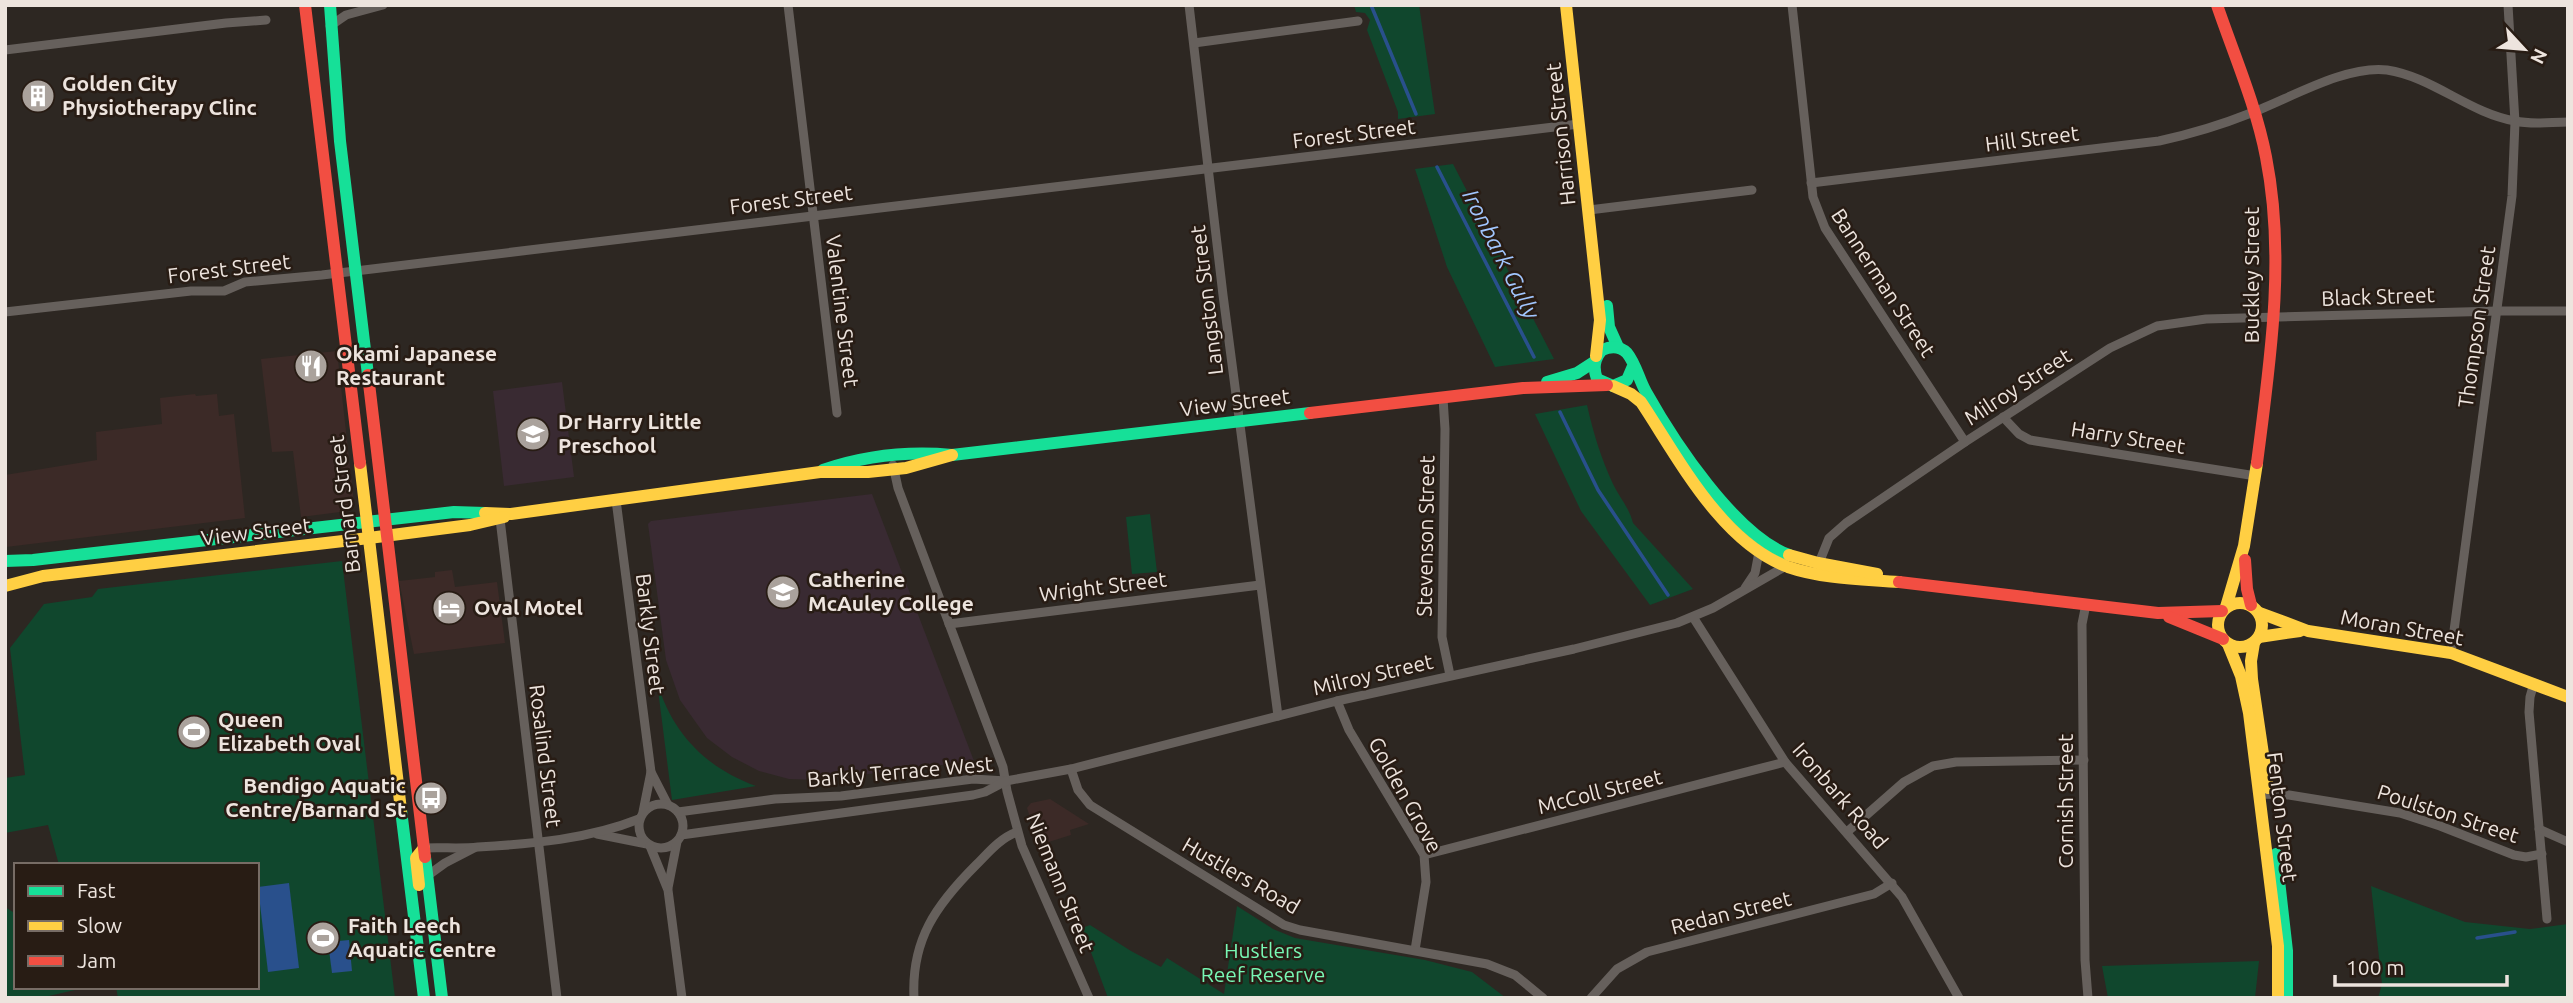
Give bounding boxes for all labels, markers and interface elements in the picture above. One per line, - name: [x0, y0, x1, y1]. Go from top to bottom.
- north arrow: [2489, 14, 2559, 84]
- text: N: [2526, 45, 2552, 68]
- street label: Harrison Street: [1541, 62, 1579, 207]
- place label: Golden City Physiotherapy Clinc: [62, 71, 257, 119]
- building icon: Golden City Physiotherapy Clinc: [19, 77, 57, 115]
- street label: Forest Street: [1291, 114, 1417, 152]
- street label: Hill Street: [1984, 120, 2080, 156]
- street label: Forest Street: [728, 180, 854, 218]
- water label: Ironbark Gully: [1458, 185, 1545, 324]
- street label: Bannerman Street: [1827, 204, 1941, 361]
- street label: Buckley Street: [2239, 207, 2263, 343]
- street label: Langston Street: [1185, 224, 1227, 376]
- street label: Valentine Street: [822, 233, 864, 388]
- street label: Thompson Street: [2453, 244, 2499, 409]
- street label: Forest Street: [166, 249, 292, 287]
- street label: Black Street: [2321, 282, 2435, 310]
- place label: Okami Japanese Restaurant: [336, 341, 497, 389]
- street label: Milroy Street: [1960, 343, 2075, 430]
- restaurant icon: Okami Japanese Restaurant: [292, 347, 330, 385]
- street label: View Street: [1179, 383, 1291, 421]
- place label: Dr Harry Little Preschool: [558, 409, 702, 457]
- school or university icon: Dr Harry Little Preschool: [514, 415, 552, 453]
- street label: Harry Street: [2069, 416, 2187, 458]
- street label: Barnard Street: [324, 434, 364, 574]
- street label: Stevenson Street: [1412, 455, 1438, 617]
- street label: View Street: [200, 512, 312, 550]
- street label: Wright Street: [1038, 566, 1168, 606]
- place label: Catherine McAuley College: [808, 567, 974, 615]
- street label: Barkly Street: [632, 572, 670, 696]
- school or university icon: Catherine McAuley College: [764, 573, 802, 611]
- hotel icon: Oval Motel: [430, 589, 468, 627]
- place label: Oval Motel: [474, 595, 583, 619]
- street label: Moran Street: [2339, 604, 2466, 650]
- street label: Milroy Street: [1310, 649, 1435, 700]
- street label: Rosalind Street: [525, 683, 567, 829]
- place label: Queen Elizabeth Oval: [218, 707, 361, 755]
- sports icon: Queen Elizabeth Oval: [175, 713, 213, 751]
- street label: Golden Grove: [1364, 733, 1447, 856]
- street label: Cornish Street: [2053, 734, 2077, 868]
- street label: Ironbark Road: [1788, 737, 1893, 853]
- street label: Barkly Terrace West: [806, 751, 994, 791]
- street label: Fenton Street: [2263, 751, 2303, 883]
- street label: McColl Street: [1535, 764, 1665, 818]
- place label: Bendigo Aquatic Centre/Barnard St: [225, 773, 406, 821]
- bus stop icon: Bendigo Aquatic Centre/Barnard St: [412, 779, 450, 817]
- street label: Poulston Street: [2375, 779, 2522, 847]
- street label: Niemann Street: [1022, 810, 1100, 956]
- street label: Hustlers Road: [1179, 832, 1304, 918]
- legend: [14, 863, 259, 989]
- text: Fast: [77, 878, 115, 902]
- street label: Redan Street: [1668, 885, 1793, 939]
- text: Slow: [77, 913, 122, 937]
- place label: Faith Leech Aquatic Centre: [348, 913, 496, 961]
- sports icon: Faith Leech Aquatic Centre: [304, 919, 342, 957]
- park label: Hustlers Reef Reserve: [1201, 938, 1325, 986]
- scale bar: [2335, 944, 2506, 988]
- text: Jam: [77, 948, 116, 972]
- text: 100 m: [2346, 955, 2404, 979]

